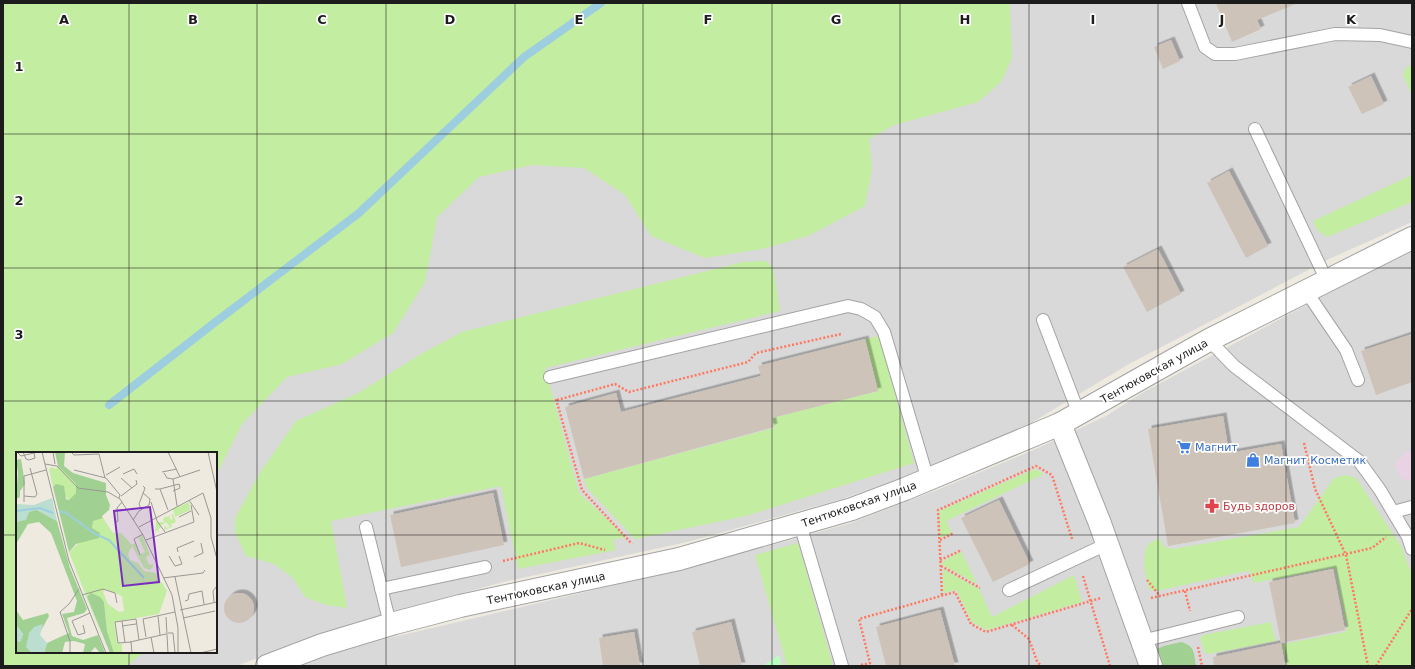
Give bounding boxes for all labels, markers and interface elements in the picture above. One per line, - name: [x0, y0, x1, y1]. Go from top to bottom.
- text: A: [59, 12, 69, 27]
- text: B: [188, 12, 198, 27]
- text: C: [317, 12, 327, 27]
- text: D: [445, 12, 456, 27]
- text: E: [575, 12, 583, 27]
- text: F: [704, 12, 712, 27]
- text: G: [831, 12, 841, 27]
- text: H: [960, 12, 970, 27]
- text: I: [1091, 12, 1095, 27]
- text: J: [1219, 12, 1224, 27]
- text: K: [1346, 12, 1357, 27]
- text: 1: [14, 59, 24, 74]
- text: 2: [14, 193, 24, 208]
- text: 3: [14, 327, 24, 342]
- street label: Тентюковская улица: [1097, 337, 1210, 407]
- supermarket icon: Магнит: [1176, 439, 1192, 455]
- place label: Магнит: [1195, 441, 1238, 454]
- inset map: [16, 452, 217, 653]
- shop icon: Магнит Косметик: [1245, 452, 1261, 468]
- place label: Магнит Косметик: [1264, 454, 1366, 467]
- street label: Тентюковская улица: [799, 479, 918, 531]
- pharmacy icon: Будь здоров: [1204, 498, 1220, 514]
- place label: Будь здоров: [1223, 500, 1295, 513]
- street label: Тентюковская улица: [485, 570, 606, 608]

